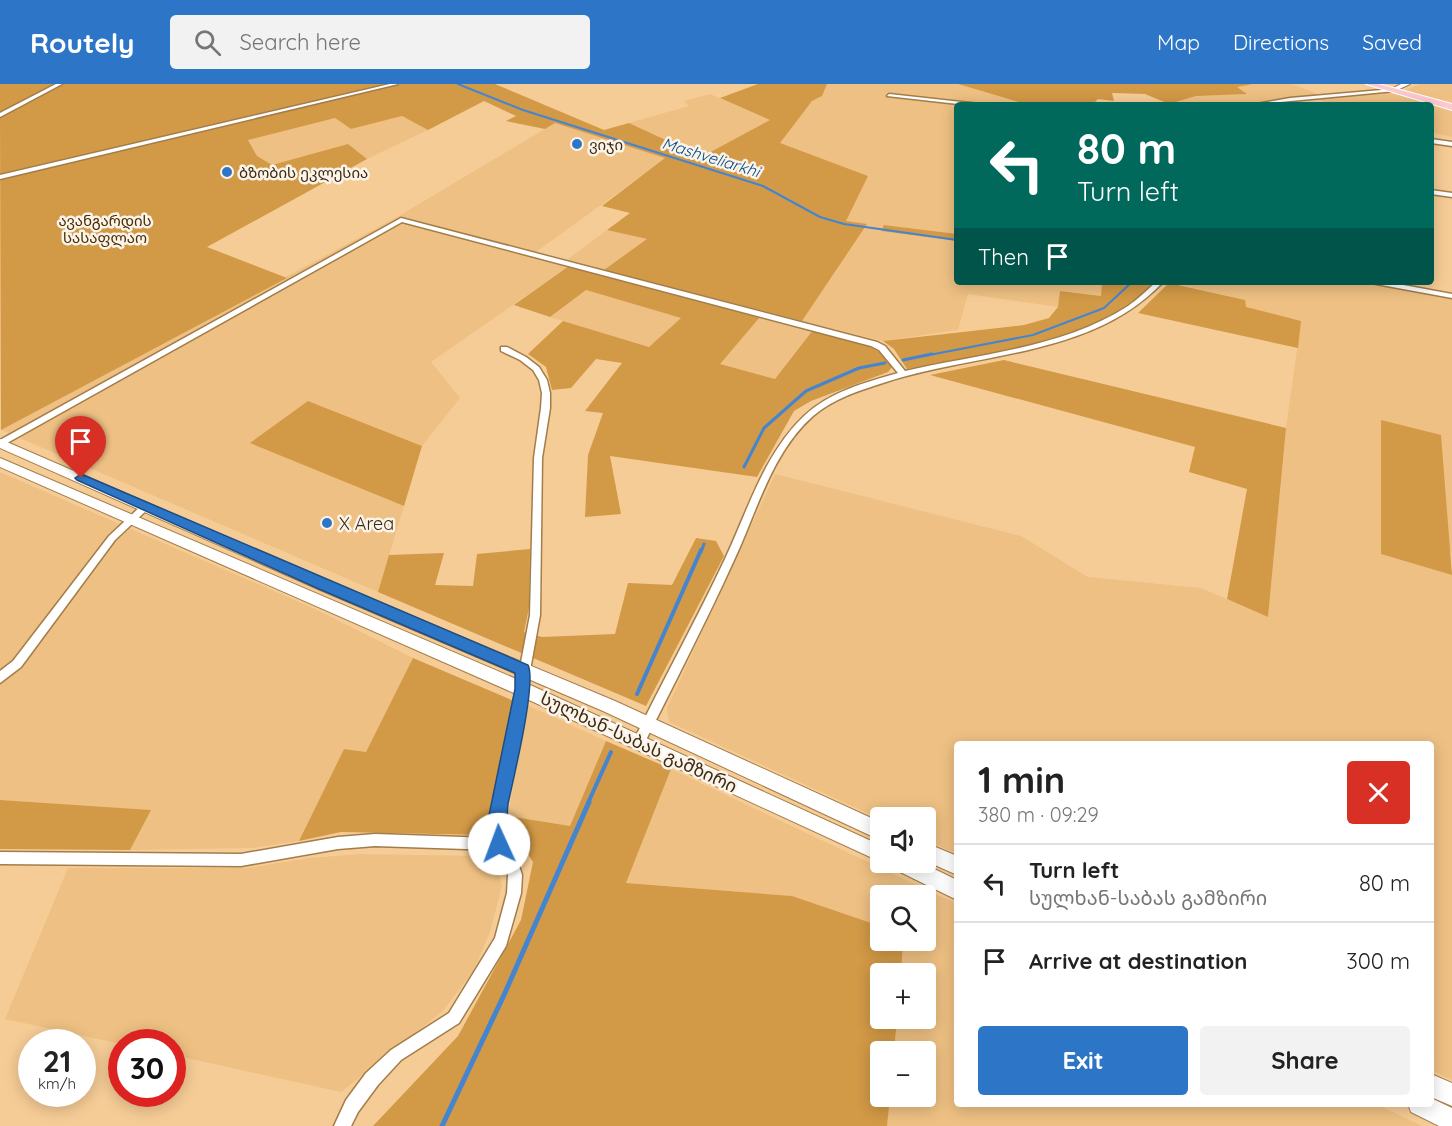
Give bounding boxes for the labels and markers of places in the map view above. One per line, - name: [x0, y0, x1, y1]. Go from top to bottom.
- place label: ვიჯი: [589, 135, 623, 154]
- marker: ვიჯი: [570, 137, 584, 151]
- place label: ბზობის ეკლესია: [239, 163, 368, 182]
- marker: ბზობის ეკლესია: [220, 165, 234, 179]
- pin: [55, 416, 106, 478]
- place label: X Area: [339, 512, 394, 535]
- marker: X Area: [320, 516, 334, 530]

